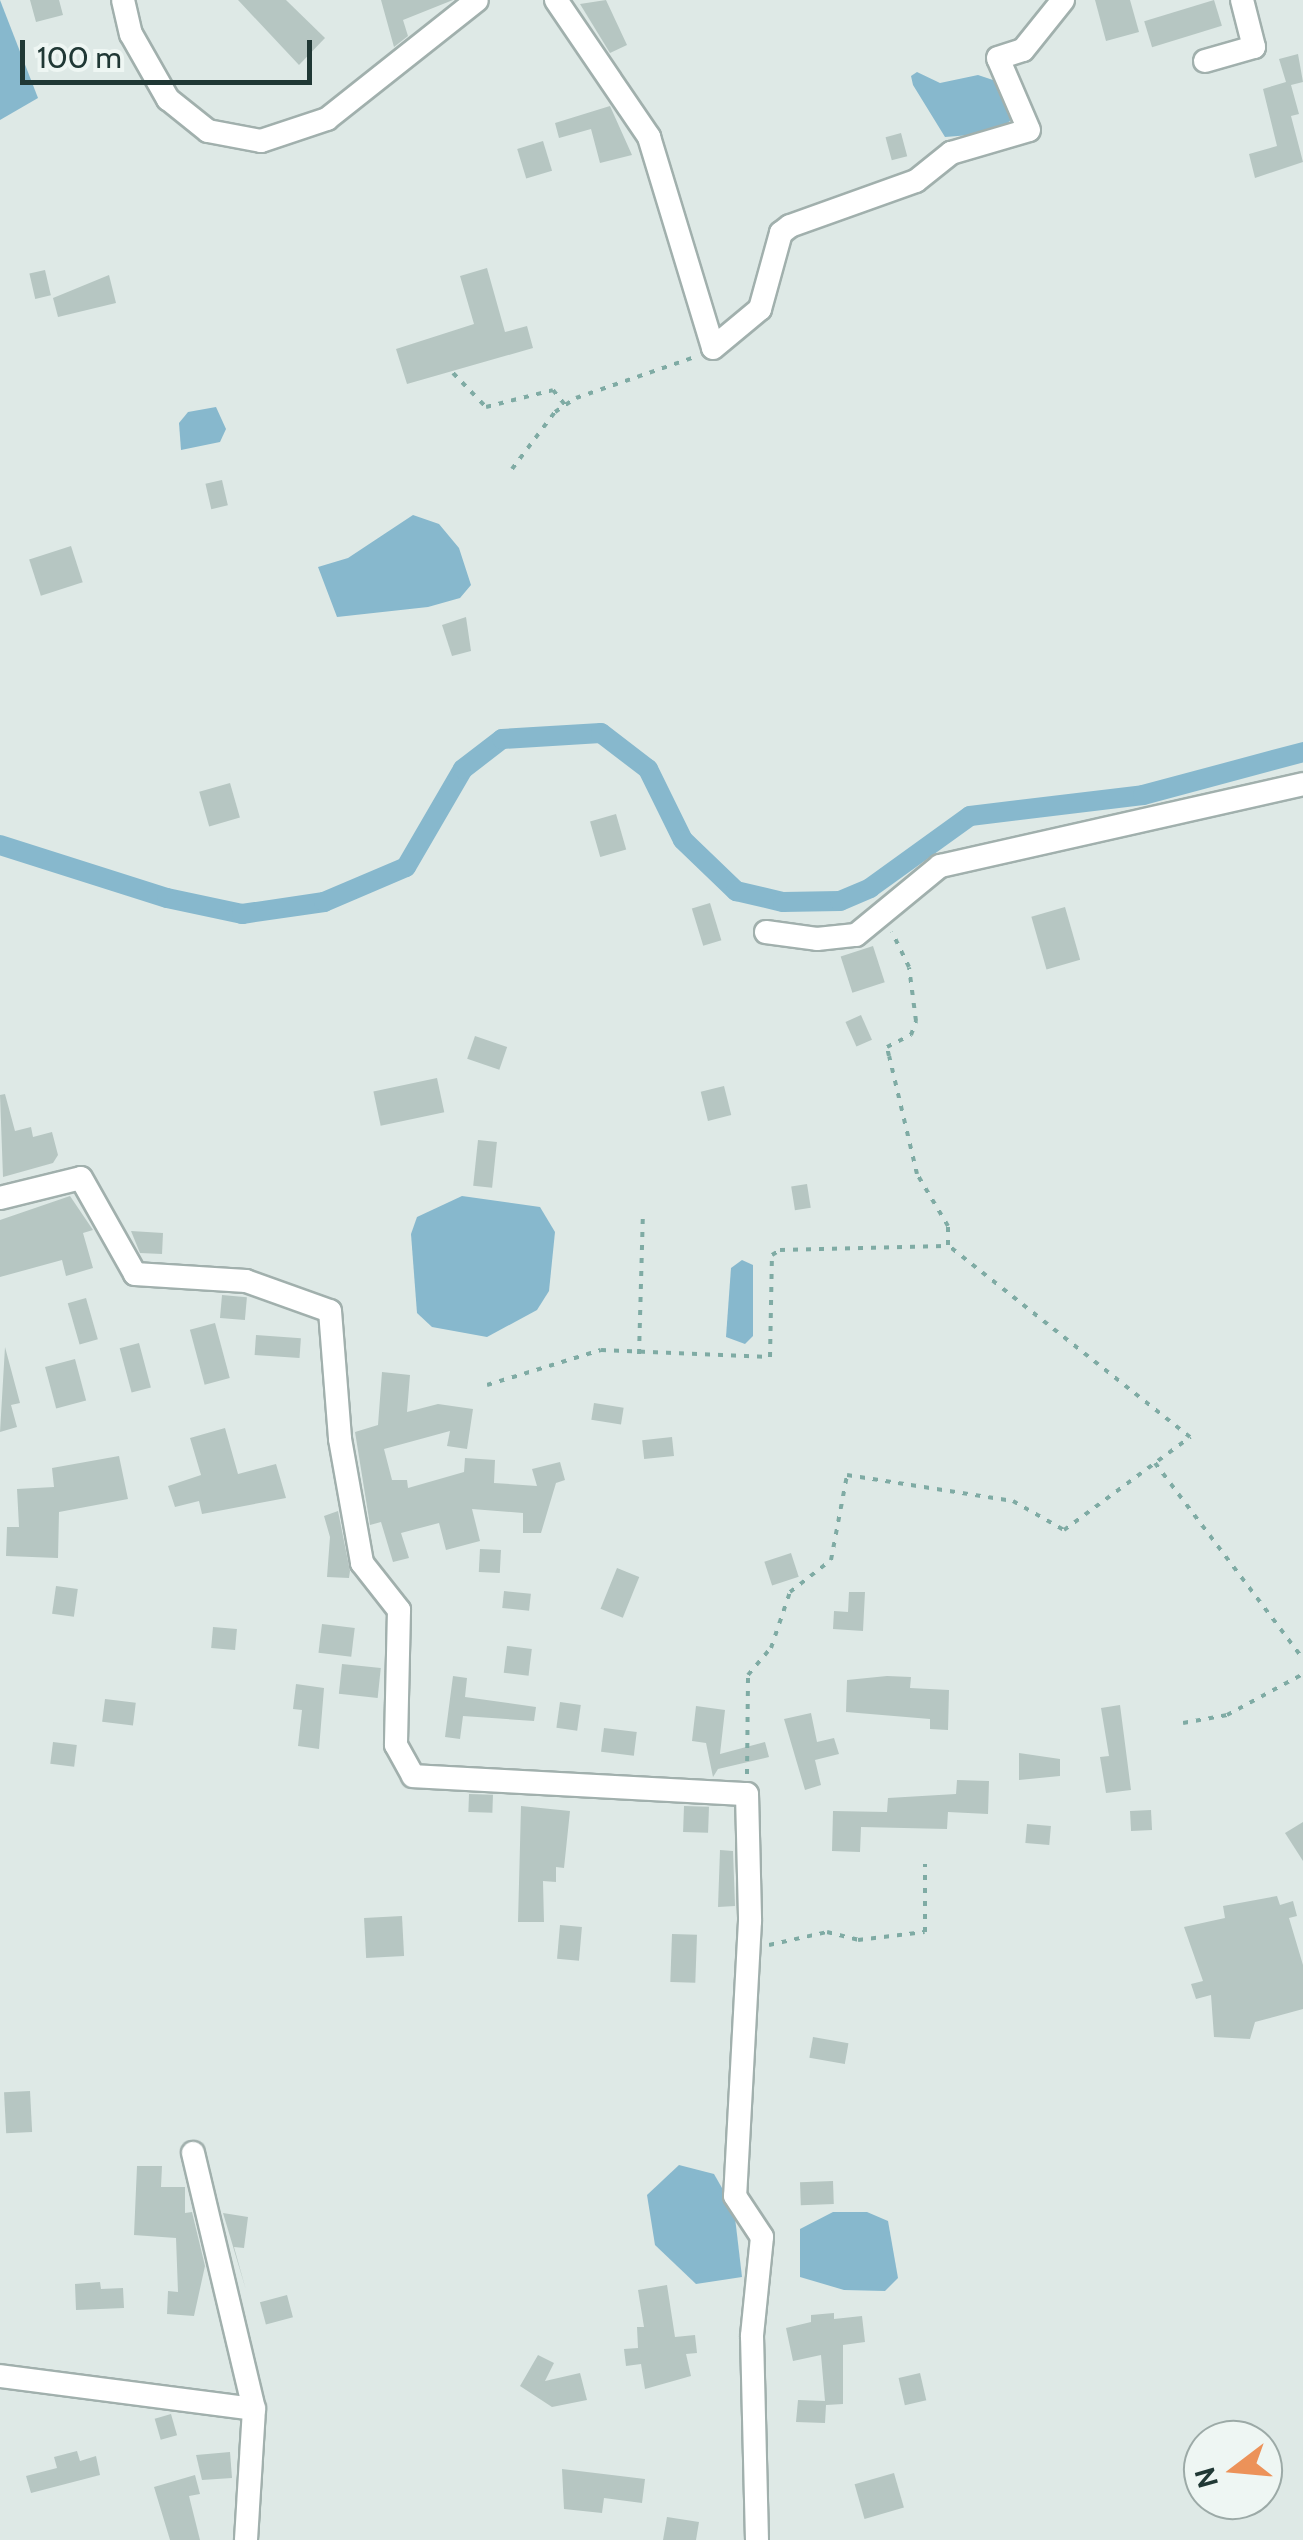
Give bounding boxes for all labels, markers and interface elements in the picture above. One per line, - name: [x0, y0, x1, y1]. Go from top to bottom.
- scale bar: [25, 20, 318, 82]
- text: 100 m: [37, 39, 122, 76]
- north arrow: [1183, 2420, 1283, 2520]
- text: N: [1187, 2464, 1225, 2492]

